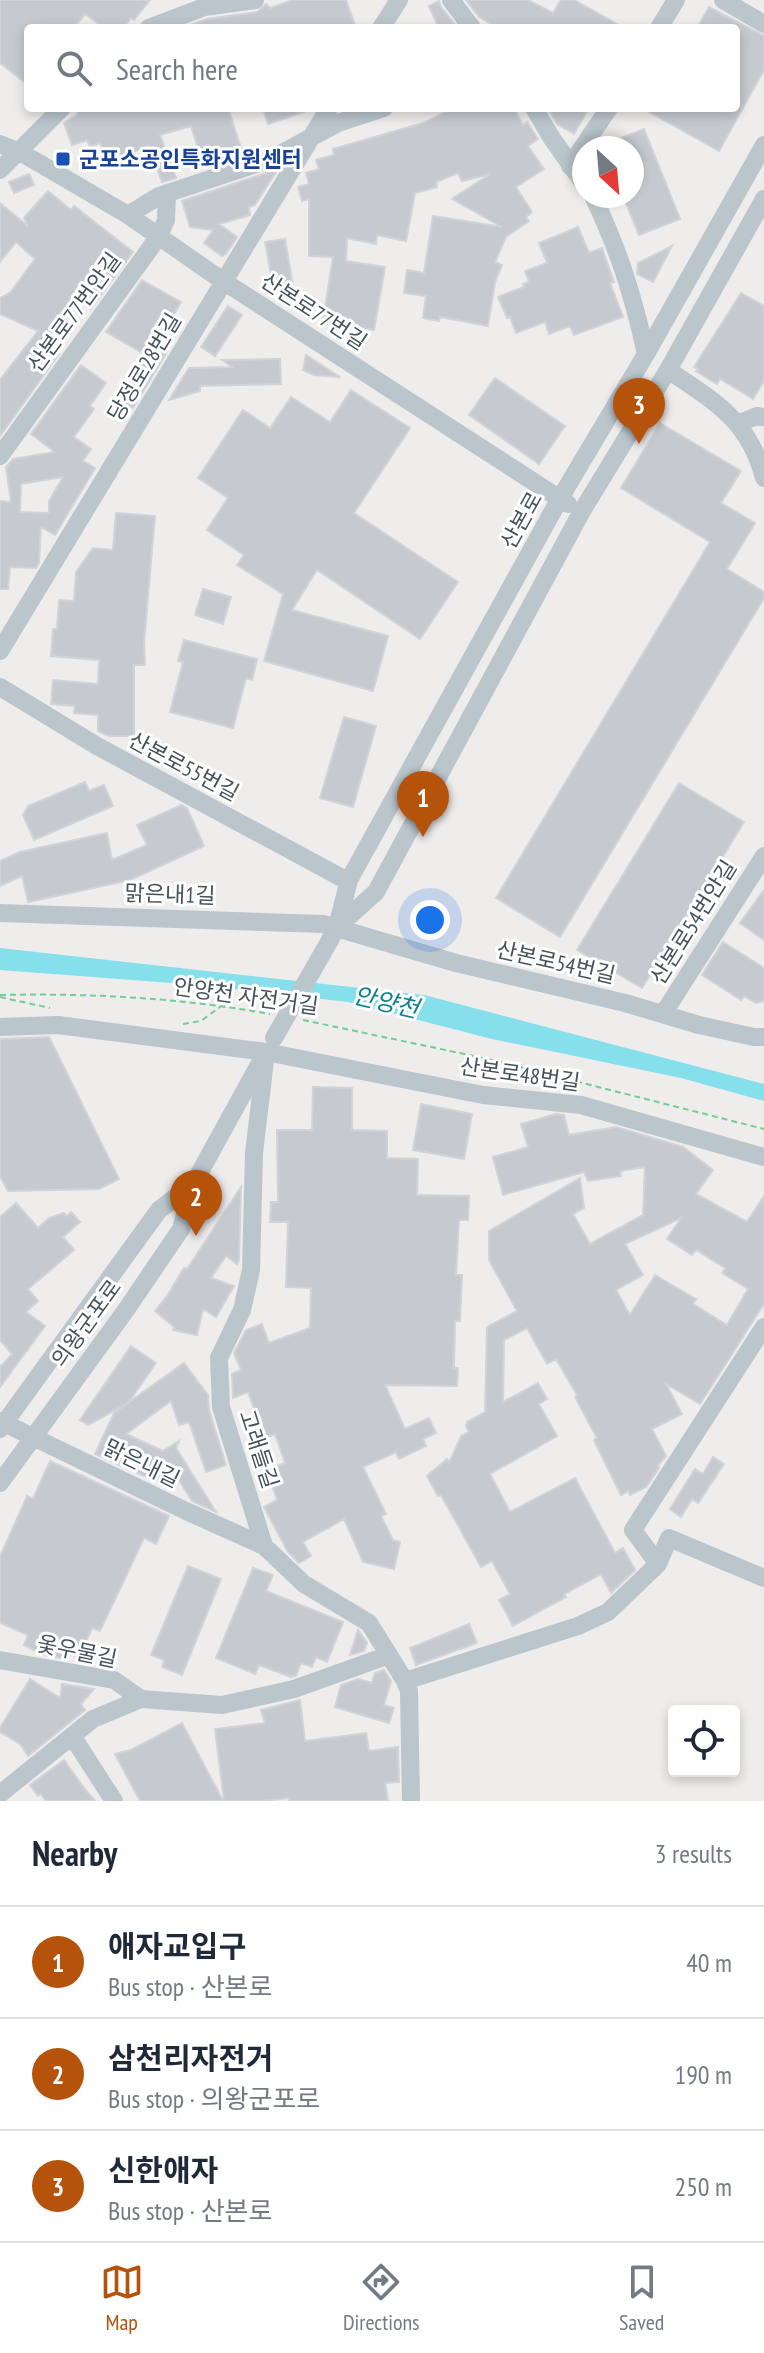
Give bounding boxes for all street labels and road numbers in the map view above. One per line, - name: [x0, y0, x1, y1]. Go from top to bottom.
- street label: 산본로77번안길: [21, 247, 127, 377]
- street label: 산본로77번길: [256, 266, 372, 356]
- street label: 당정로28번길: [101, 308, 187, 426]
- street label: 산본로: [494, 487, 548, 553]
- street label: 산본로55번길: [124, 725, 244, 807]
- street label: 산본로54번안길: [644, 855, 742, 989]
- street label: 맑은내1길: [124, 878, 216, 910]
- street label: 산본로54번길: [494, 935, 618, 989]
- street label: 안양천 자전거길: [172, 972, 320, 1020]
- street label: 산본로48번길: [458, 1052, 582, 1096]
- street label: 의왕군포로: [45, 1274, 127, 1372]
- street label: 고래들길: [233, 1406, 285, 1492]
- street label: 맑은내길: [99, 1433, 185, 1493]
- street label: 옻우물길: [34, 1629, 120, 1673]

